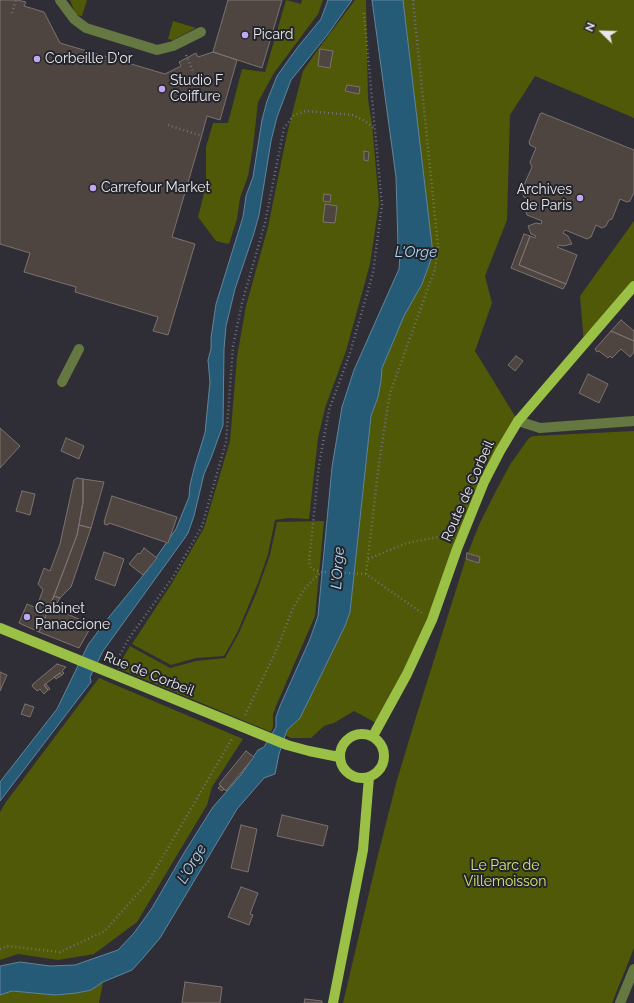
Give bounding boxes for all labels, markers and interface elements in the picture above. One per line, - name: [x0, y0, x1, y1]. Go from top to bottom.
- north arrow: [582, 12, 622, 52]
- text: N: [583, 21, 598, 34]
- place label: Picard: [253, 27, 294, 43]
- marker: Picard: [240, 30, 250, 40]
- place label: Corbeille D'or: [45, 51, 133, 67]
- marker: Corbeille D'or: [32, 54, 42, 64]
- place label: Studio F Coiffure: [170, 73, 223, 106]
- marker: Studio F Coiffure: [157, 84, 167, 94]
- place label: Carrefour Market: [101, 180, 210, 196]
- place label: Archives de Paris: [517, 182, 572, 214]
- marker: Carrefour Market: [88, 183, 98, 193]
- marker: Archives de Paris: [575, 193, 585, 203]
- water label: L'Orge: [395, 243, 437, 261]
- street label: Route de Corbeil: [438, 438, 498, 544]
- water label: L'Orge: [328, 546, 348, 590]
- place label: Cabinet Panaccione: [35, 601, 110, 634]
- marker: Cabinet Panaccione: [22, 612, 32, 622]
- street label: Rue de Corbeil: [101, 648, 197, 700]
- water label: L'Orge: [173, 841, 211, 887]
- park label: Le Parc de Villemoisson: [464, 858, 546, 890]

